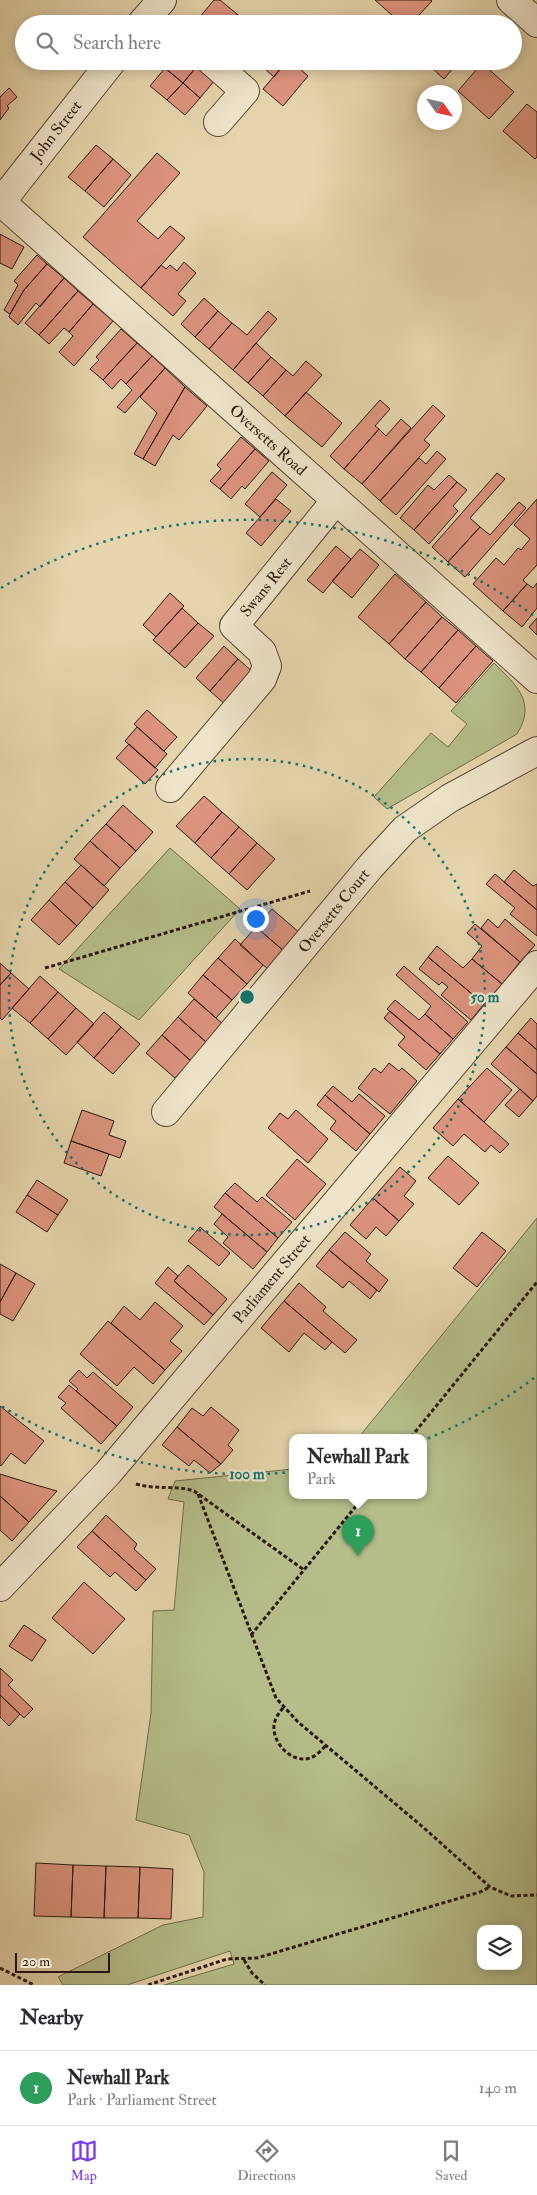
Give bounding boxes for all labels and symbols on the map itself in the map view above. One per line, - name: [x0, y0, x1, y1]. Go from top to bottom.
- north arrow: [417, 85, 462, 130]
- street label: John Street: [25, 96, 87, 167]
- street label: Oversetts Road: [225, 400, 311, 480]
- street label: Swans Rest: [236, 553, 296, 621]
- street label: Oversetts Court: [294, 865, 374, 957]
- your location: [243, 906, 269, 932]
- centre of rings: [238, 988, 256, 1006]
- text: 50 m: [471, 988, 500, 1007]
- street label: Parliament Street: [229, 1230, 315, 1328]
- text: 100 m: [229, 1465, 265, 1484]
- pin: 1: [342, 1515, 374, 1556]
- scale bar: [15, 1950, 110, 1973]

